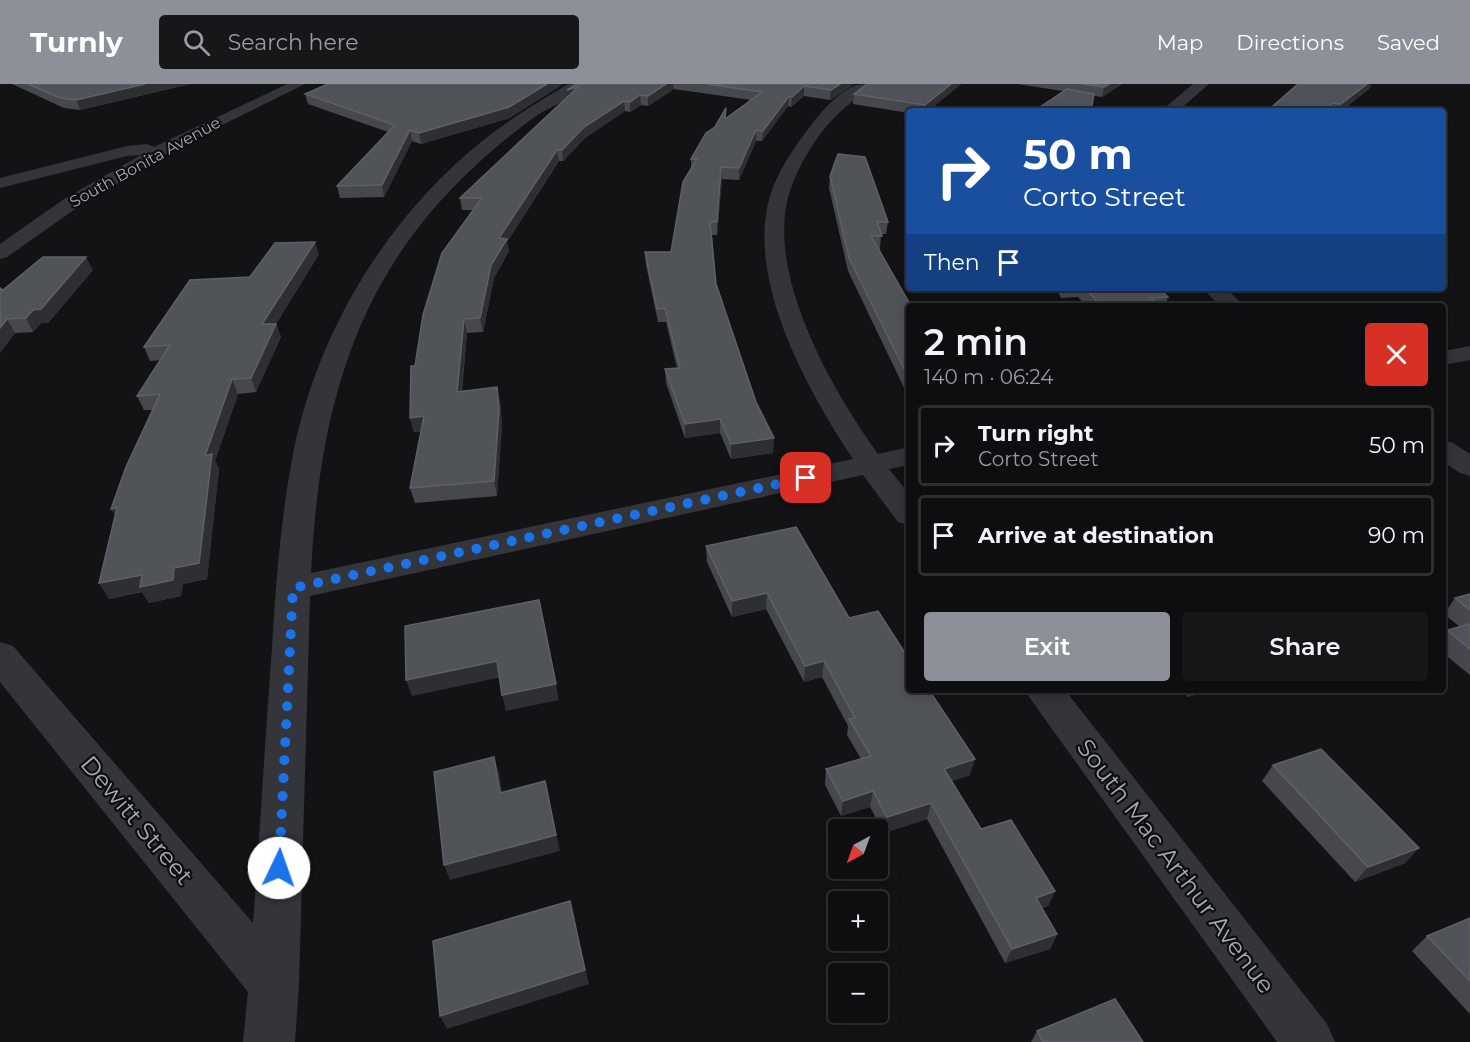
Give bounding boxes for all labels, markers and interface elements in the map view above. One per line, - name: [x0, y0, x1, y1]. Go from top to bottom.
- search box: [159, 15, 579, 69]
- text: Turnly: [30, 25, 123, 59]
- icon: search: [180, 26, 213, 59]
- text: Search here: [228, 29, 359, 56]
- text: Map: [1157, 30, 1203, 55]
- text: Directions: [1236, 30, 1344, 55]
- text: Saved: [1377, 30, 1440, 55]
- street label: South Bonita Avenue: [66, 113, 224, 211]
- text: 50 m: [1023, 128, 1132, 180]
- icon: right: [924, 132, 1002, 210]
- text: Corto Street: [1023, 180, 1186, 213]
- icon: arrive: [992, 246, 1025, 279]
- text: Then: [924, 249, 980, 276]
- text: 2 min: [924, 320, 1028, 364]
- button: close: [1365, 323, 1428, 386]
- text: 140 m · 06:24: [924, 365, 1053, 389]
- text: Turn right: [978, 420, 1093, 447]
- icon: right: [927, 429, 960, 462]
- text: 50 m: [1369, 432, 1425, 459]
- text: Corto Street: [978, 447, 1099, 471]
- pin: [780, 452, 831, 503]
- icon: arrive: [789, 461, 822, 494]
- icon: arrive: [927, 519, 960, 552]
- text: Arrive at destination: [978, 522, 1214, 549]
- text: 90 m: [1368, 522, 1425, 549]
- button: Exit: [924, 612, 1170, 681]
- button: Share: [1182, 612, 1428, 681]
- street label: South Mac Arthur Avenue: [1071, 733, 1281, 999]
- street label: Dewitt Street: [75, 750, 200, 891]
- north arrow: [828, 819, 888, 879]
- map controls: [828, 819, 888, 1023]
- position arrow: [247, 836, 311, 900]
- button: +: [828, 891, 888, 951]
- button: −: [828, 963, 888, 1023]

